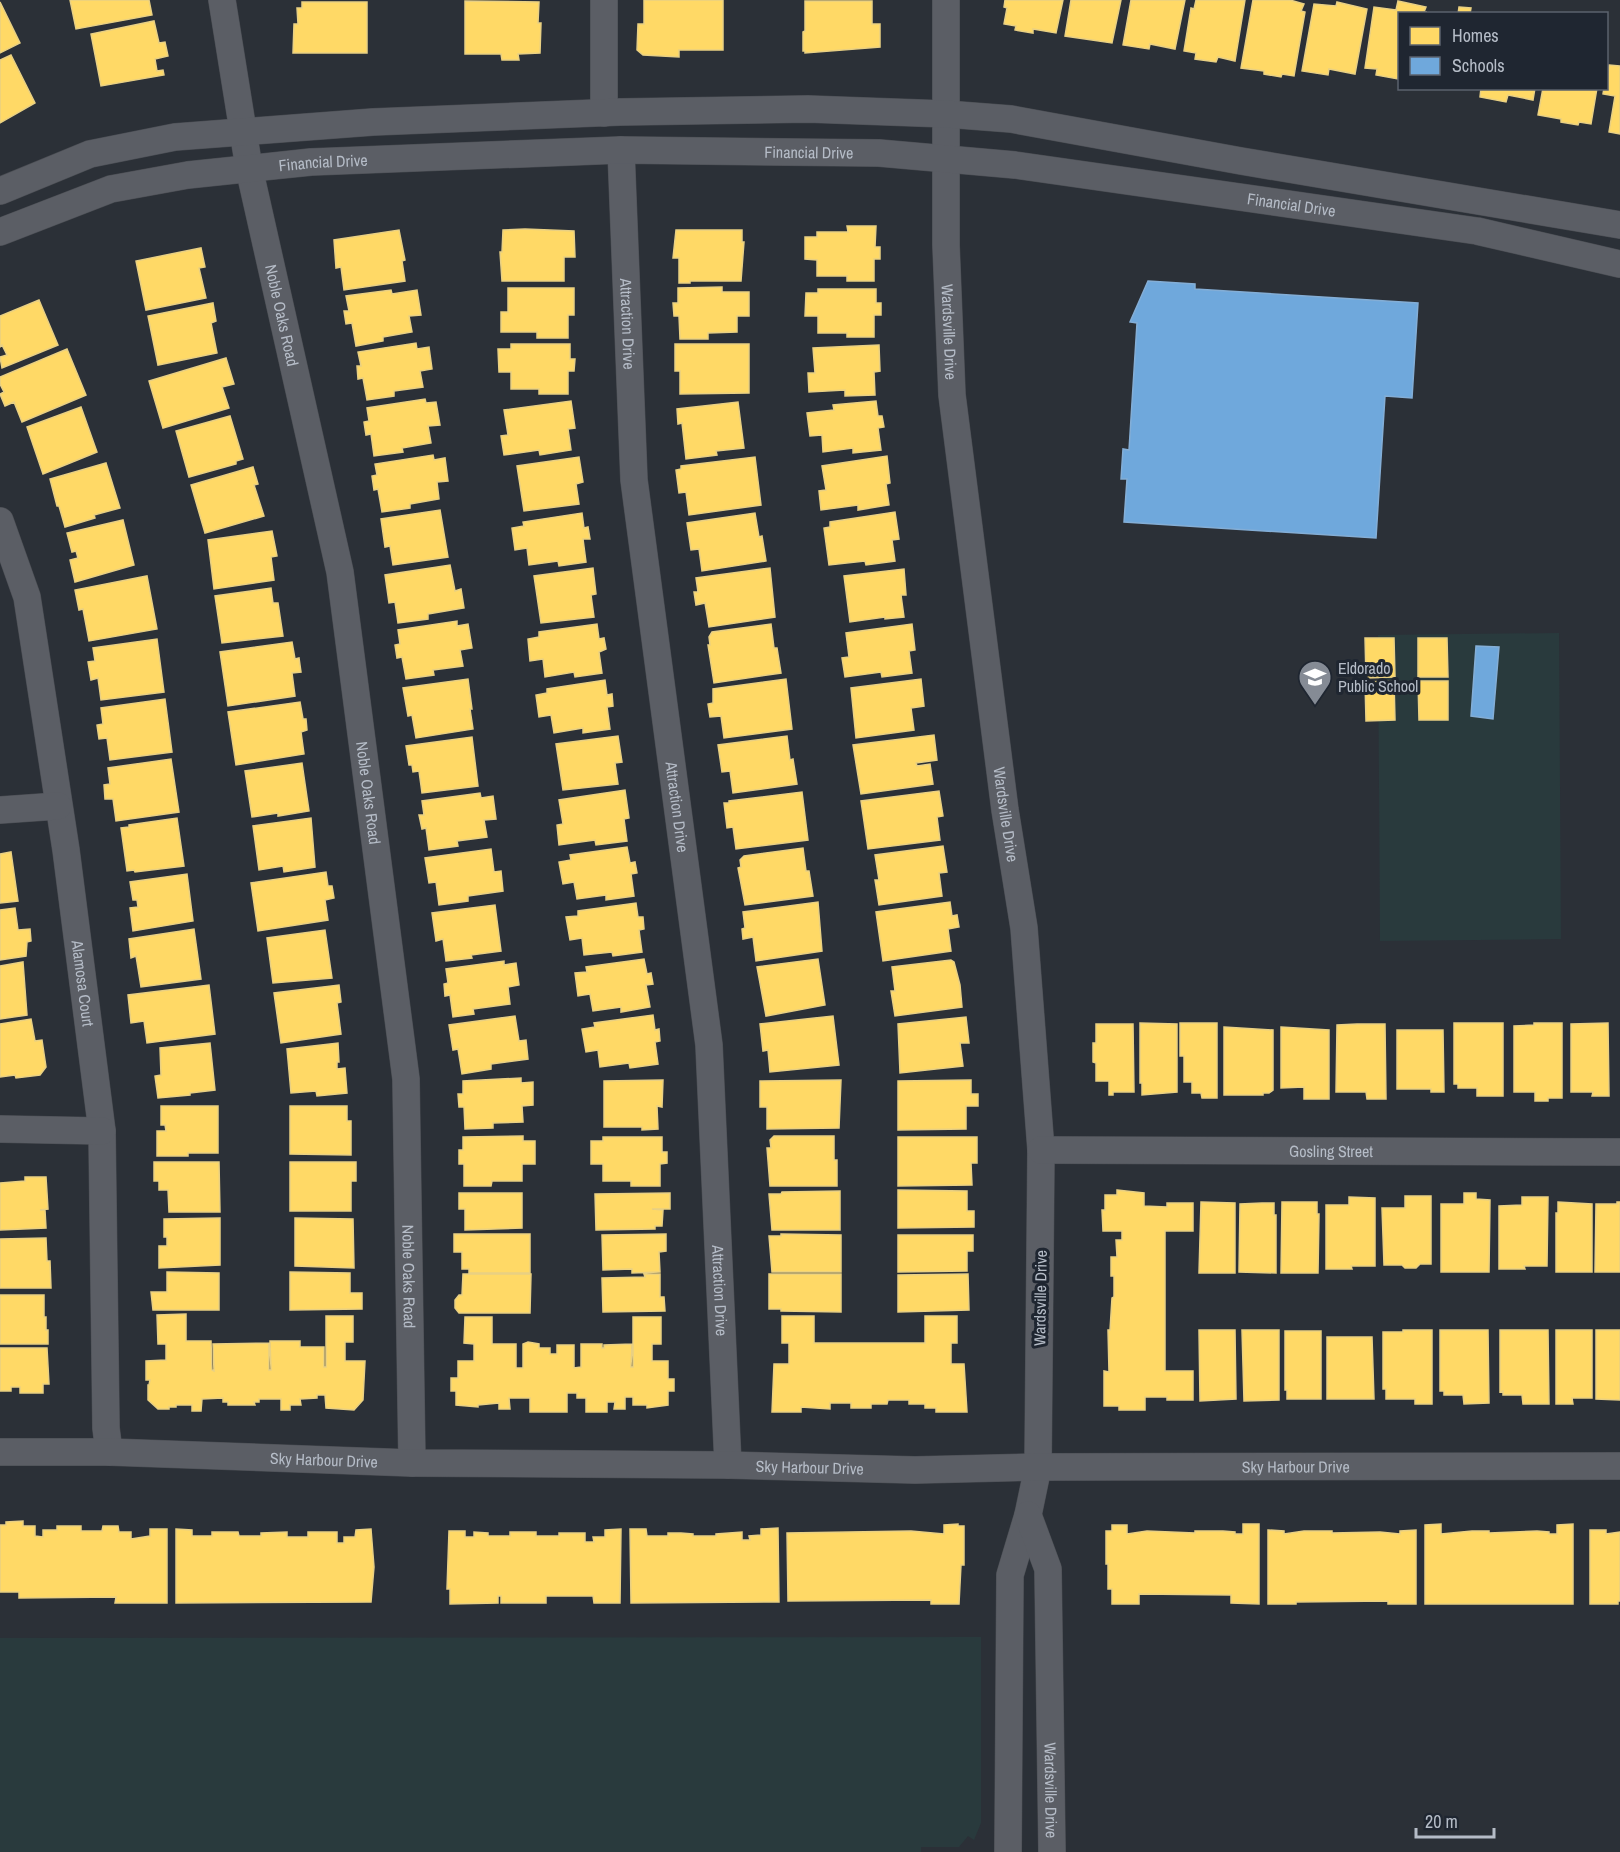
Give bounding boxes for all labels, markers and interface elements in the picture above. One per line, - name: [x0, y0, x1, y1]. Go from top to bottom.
- legend: [1398, 12, 1608, 90]
- text: Homes: [1452, 23, 1499, 48]
- text: Schools: [1452, 53, 1505, 78]
- street label: Financial Drive: [764, 141, 853, 164]
- street label: Financial Drive: [278, 149, 368, 176]
- street label: Financial Drive: [1246, 187, 1337, 222]
- street label: Noble Oaks Road: [260, 262, 304, 368]
- street label: Attraction Drive: [615, 277, 641, 370]
- street label: Wardsville Drive: [937, 284, 962, 380]
- place label: Eldorado Public School: [1338, 657, 1418, 697]
- school or university icon: Eldorado Public School: [1297, 659, 1333, 706]
- street label: Noble Oaks Road: [351, 740, 386, 846]
- street label: Attraction Drive: [660, 759, 694, 854]
- street label: Wardsville Drive: [989, 766, 1024, 864]
- street label: Alamosa Court: [67, 938, 100, 1028]
- street label: Gosling Street: [1289, 1140, 1373, 1162]
- street label: Noble Oaks Road: [397, 1224, 421, 1328]
- street label: Attraction Drive: [707, 1243, 733, 1337]
- street label: Wardsville Drive: [1028, 1250, 1052, 1346]
- street label: Sky Harbour Drive: [269, 1447, 378, 1473]
- street label: Sky Harbour Drive: [755, 1455, 864, 1480]
- street label: Sky Harbour Drive: [1242, 1455, 1350, 1478]
- street label: Wardsville Drive: [1039, 1742, 1063, 1838]
- scale bar: [1416, 1801, 1494, 1839]
- text: 20 m: [1425, 1809, 1458, 1834]

